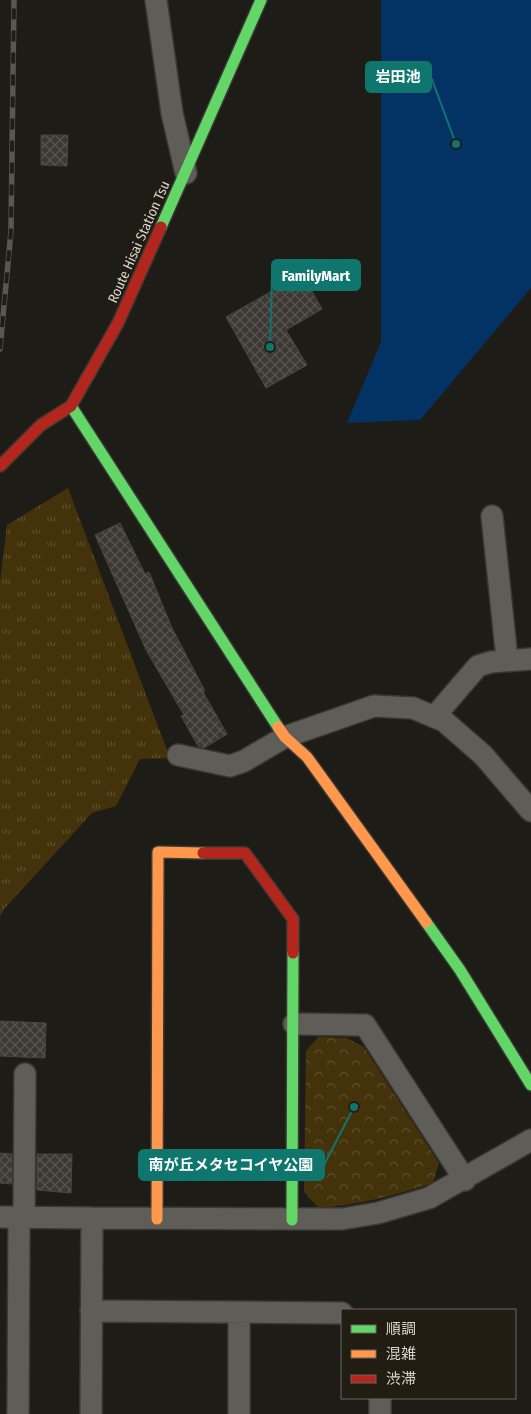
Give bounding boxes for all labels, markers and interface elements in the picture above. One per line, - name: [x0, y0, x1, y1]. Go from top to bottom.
- callout: 岩田池: [366, 62, 431, 92]
- text: 岩田池: [375, 68, 421, 86]
- street label: Route Hisai Station Tsu: [104, 178, 174, 306]
- callout: FamilyMart: [272, 260, 360, 290]
- text: FamilyMart: [282, 267, 351, 285]
- callout: 南が丘メタセコイヤ公園: [139, 1150, 324, 1180]
- text: 南が丘メタセコイヤ公園: [149, 1156, 313, 1174]
- legend: [341, 1309, 516, 1399]
- text: 順調: [386, 1320, 416, 1338]
- text: 混雑: [386, 1345, 416, 1363]
- text: 渋滞: [386, 1370, 416, 1388]

